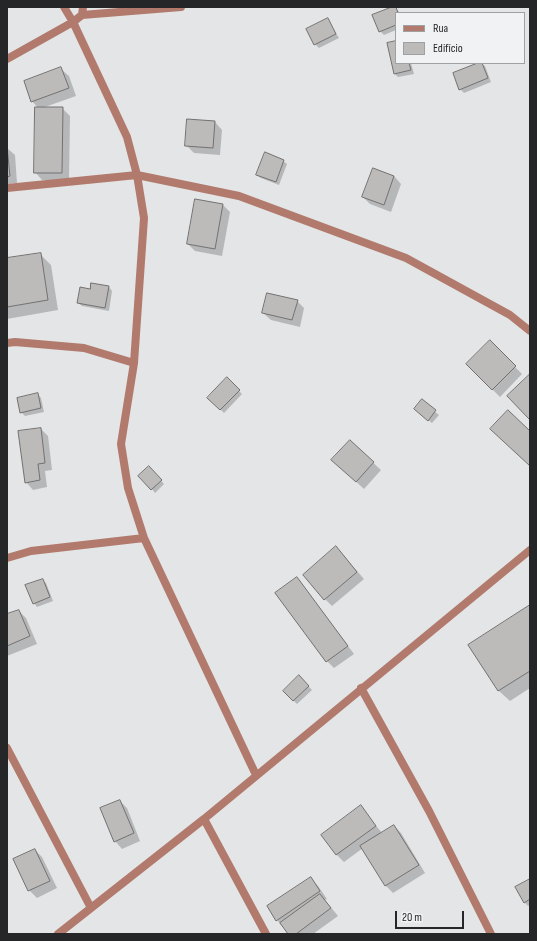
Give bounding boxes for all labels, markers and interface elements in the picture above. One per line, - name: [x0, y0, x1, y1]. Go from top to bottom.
- legend: [395, 12, 525, 64]
- text: Rua: [433, 21, 448, 36]
- text: Edifício: [433, 41, 463, 56]
- scale bar: [397, 903, 466, 929]
- text: 20 m: [402, 910, 422, 925]

